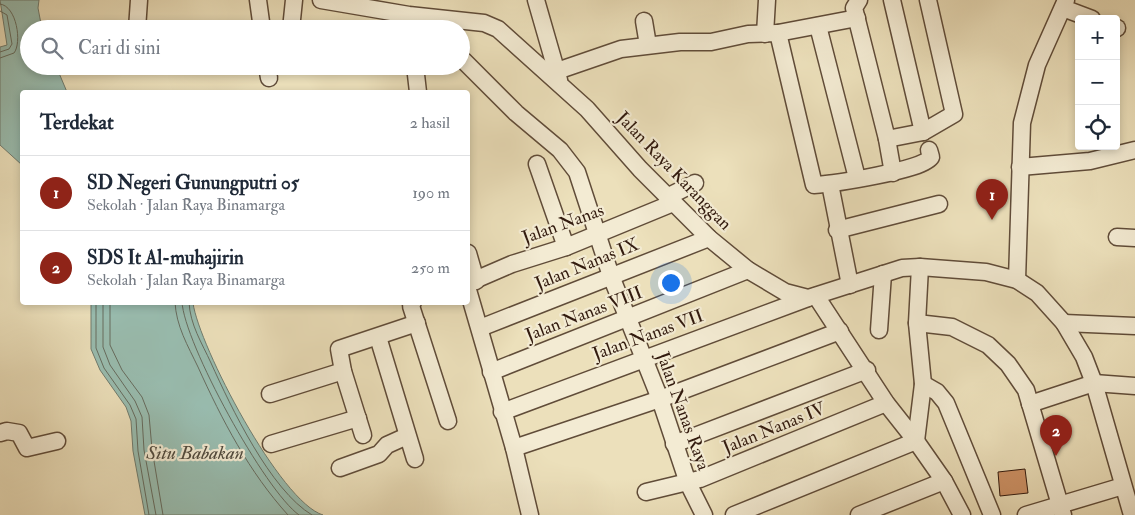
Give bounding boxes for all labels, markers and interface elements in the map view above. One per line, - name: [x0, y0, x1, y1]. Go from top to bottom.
- map controls: [1075, 15, 1120, 150]
- button: +: [1075, 15, 1120, 60]
- search box: [20, 20, 470, 75]
- icon: search: [38, 34, 66, 62]
- text: Cari di sini: [78, 36, 161, 60]
- button: −: [1075, 60, 1120, 105]
- button: locate: [1075, 105, 1120, 150]
- street label: Jalan Raya Karanggan: [611, 106, 737, 235]
- text: Terdekat: [40, 109, 114, 136]
- text: 2 hasil: [410, 113, 450, 133]
- text: SD Negeri Gunungputri 05: [87, 171, 299, 195]
- pin: 1: [976, 179, 1008, 220]
- text: 1: [53, 183, 59, 203]
- text: 190 m: [412, 183, 450, 203]
- text: Sekolah · Jalan Raya Binamarga: [87, 195, 285, 215]
- street label: Jalan Nanas: [518, 199, 607, 250]
- street label: Jalan Nanas IX: [531, 233, 643, 296]
- text: SDS It Al-muhajirin: [87, 246, 244, 270]
- text: 2: [52, 258, 60, 278]
- text: 250 m: [411, 258, 450, 278]
- text: Sekolah · Jalan Raya Binamarga: [87, 270, 285, 290]
- your location: [658, 270, 684, 296]
- street label: Jalan Nanas VIII: [522, 282, 646, 346]
- street label: Jalan Nanas VII: [590, 305, 706, 365]
- street label: Jalan Nanas Raya: [651, 348, 715, 474]
- street label: Jalan Nanas IV: [718, 396, 830, 459]
- pin: 2: [1040, 415, 1072, 456]
- water label: Situ Babakan: [145, 441, 244, 465]

